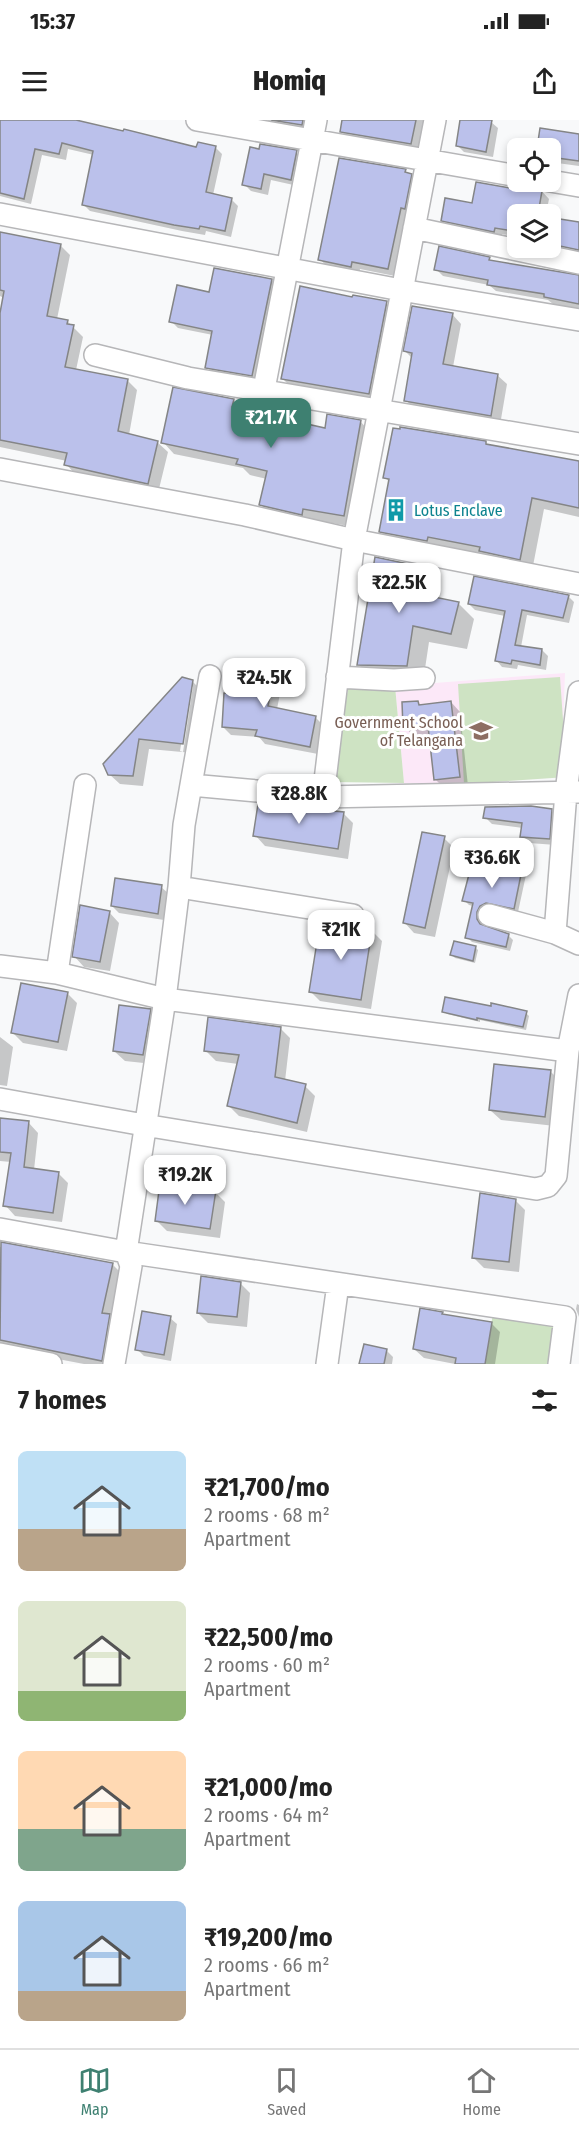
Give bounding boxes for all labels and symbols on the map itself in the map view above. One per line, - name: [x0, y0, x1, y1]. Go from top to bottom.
- pin: ₹21.7K: [222, 398, 320, 449]
- building icon: Lotus Enclave: [383, 497, 409, 523]
- place label: Lotus Enclave: [414, 501, 503, 520]
- pin: ₹22.5K: [350, 563, 448, 614]
- pin: ₹24.5K: [215, 658, 313, 709]
- place label: Government School of Telangana: [335, 713, 463, 750]
- school or university icon: Government School of Telangana: [468, 718, 494, 744]
- pin: ₹28.8K: [250, 774, 348, 825]
- pin: ₹36.6K: [443, 838, 541, 889]
- pin: ₹21K: [305, 910, 377, 961]
- pin: ₹19.2K: [136, 1155, 234, 1206]

